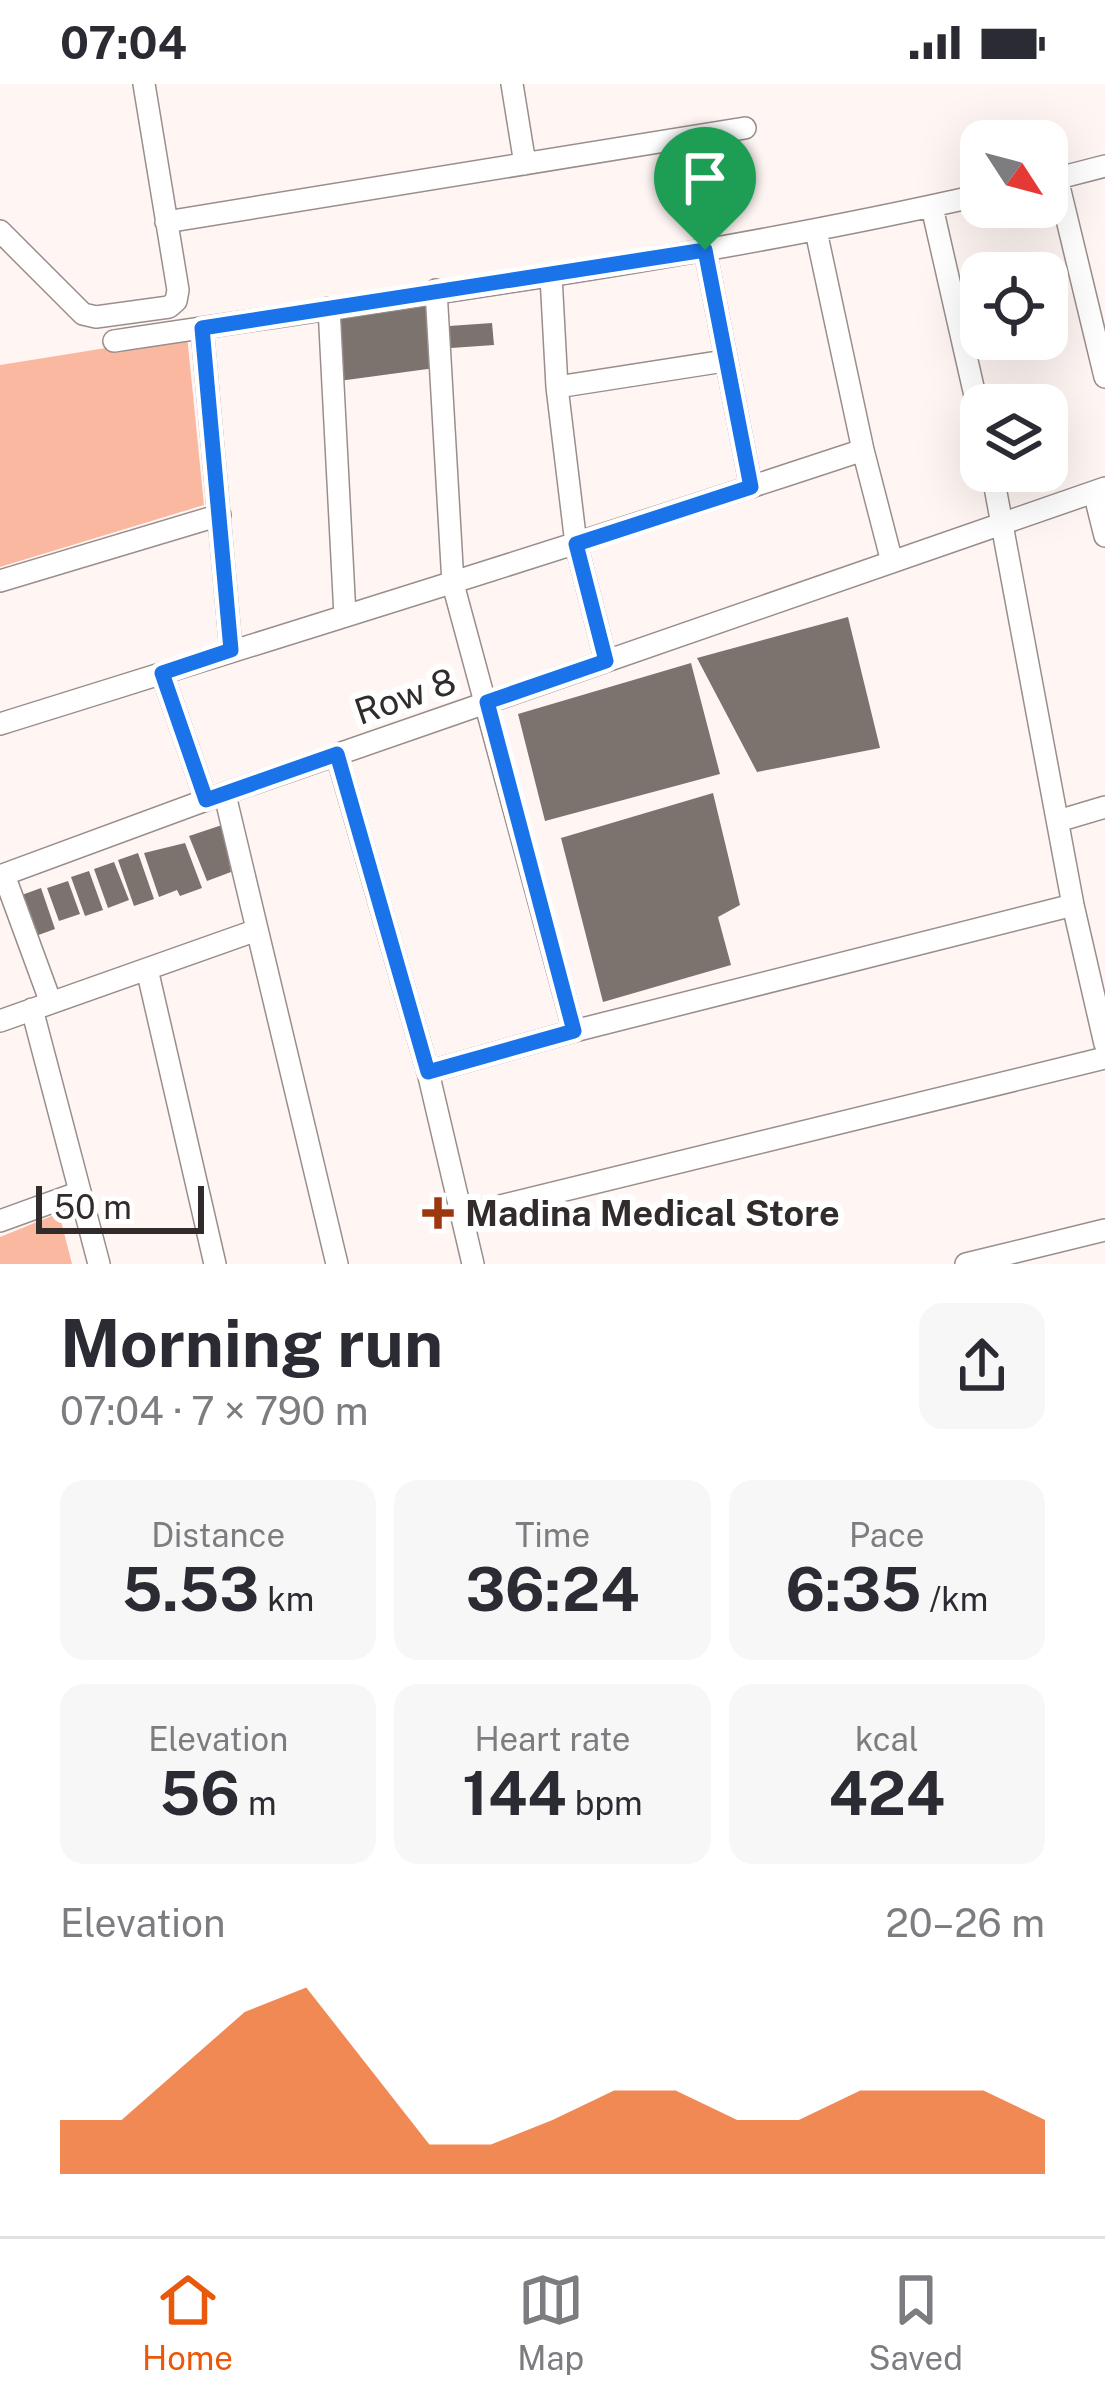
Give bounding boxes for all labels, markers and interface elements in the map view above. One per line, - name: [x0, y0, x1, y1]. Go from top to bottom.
- text: 07:04: [60, 16, 187, 69]
- north arrow: [960, 120, 1068, 228]
- map controls: [960, 120, 1068, 492]
- pin: [654, 127, 756, 250]
- icon: arrive: [672, 145, 738, 211]
- button: locate: [960, 252, 1068, 360]
- button: layers: [960, 384, 1068, 492]
- street label: Row 8: [349, 659, 461, 733]
- scale bar: [36, 1180, 204, 1233]
- text: 50 m: [54, 1188, 132, 1226]
- place label: Madina Medical Store: [465, 1192, 840, 1234]
- marker: Madina Medical Store: [422, 1197, 454, 1229]
- button: share: [919, 1303, 1045, 1429]
- text: Morning run: [60, 1304, 443, 1382]
- text: 07:04 · 7 × 790 m: [60, 1388, 369, 1434]
- text: Distance: [151, 1516, 285, 1554]
- text: Time: [515, 1516, 590, 1554]
- text: Pace: [849, 1516, 925, 1554]
- text: 5.53: [122, 1554, 259, 1625]
- text: 36:24: [465, 1554, 640, 1625]
- text: 6:35: [785, 1554, 922, 1625]
- text: km: [259, 1580, 314, 1618]
- text: /km: [922, 1580, 988, 1618]
- text: Elevation: [148, 1720, 288, 1758]
- text: Heart rate: [475, 1720, 630, 1758]
- text: kcal: [855, 1720, 919, 1758]
- text: 56: [160, 1758, 240, 1829]
- text: 144: [462, 1758, 567, 1829]
- text: 424: [828, 1758, 945, 1829]
- text: m: [240, 1784, 277, 1822]
- text: bpm: [567, 1784, 643, 1822]
- text: Elevation: [60, 1900, 226, 1946]
- text: 20–26 m: [886, 1900, 1045, 1946]
- tab: Home: [142, 2267, 233, 2377]
- tab: Map: [517, 2267, 584, 2377]
- tab: Saved: [868, 2267, 963, 2377]

